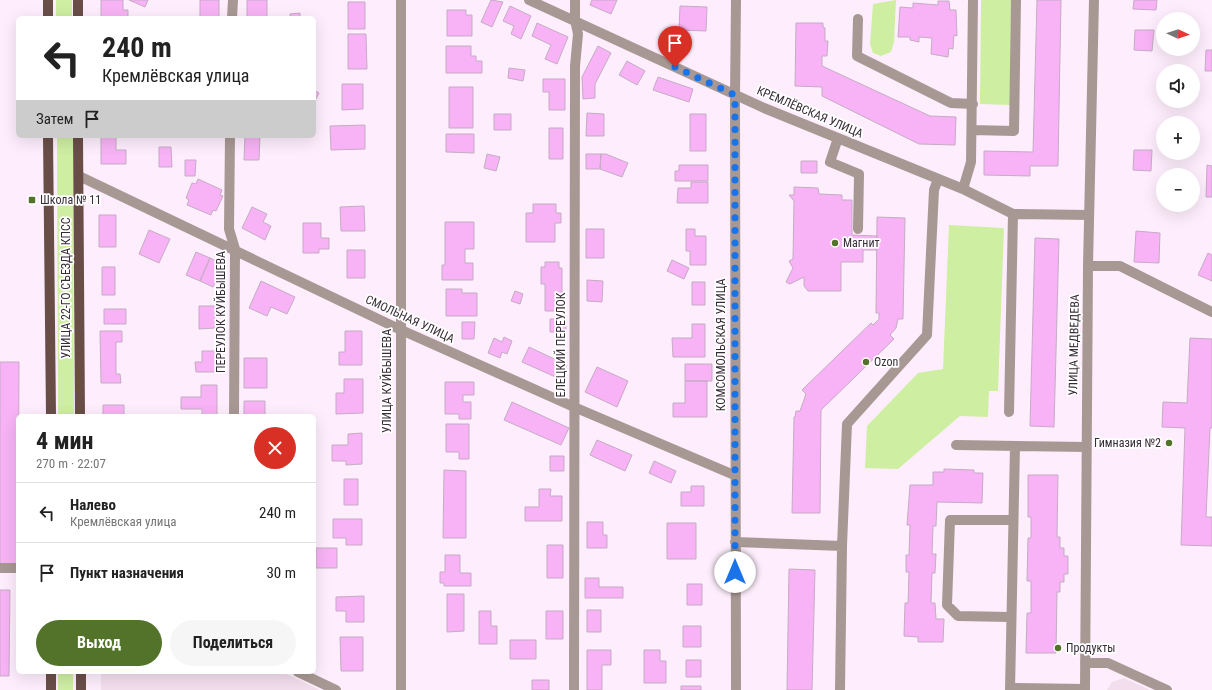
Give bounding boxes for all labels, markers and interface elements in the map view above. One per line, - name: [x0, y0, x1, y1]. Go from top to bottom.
- north arrow: [1156, 12, 1200, 56]
- map controls: [1156, 12, 1200, 212]
- pin: [658, 26, 692, 67]
- text: 240 m: [102, 31, 172, 64]
- icon: left: [36, 32, 88, 84]
- icon: arrive: [664, 32, 686, 54]
- button: sound: [1156, 64, 1200, 108]
- text: Кремлёвская улица: [102, 65, 249, 86]
- street label: КРЕМЛЁВСКАЯ УЛИЦА: [755, 82, 866, 141]
- icon: arrive: [81, 108, 103, 130]
- text: Затем: [36, 110, 73, 128]
- button: +: [1156, 116, 1200, 160]
- button: −: [1156, 168, 1200, 212]
- place label: Школа № 11: [40, 193, 101, 207]
- marker: Школа № 11: [27, 195, 37, 205]
- street label: УЛИЦА 22-ГО СЪЕЗДА КПСС: [59, 217, 73, 359]
- place label: Магнит: [843, 236, 880, 250]
- marker: Магнит: [830, 238, 840, 248]
- street label: ПЕРЕУЛОК КУЙБЫШЕВА: [213, 251, 228, 373]
- street label: КОМСОМОЛЬСКАЯ УЛИЦА: [714, 279, 728, 411]
- street label: СМОЛЬНАЯ УЛИЦА: [363, 292, 457, 346]
- street label: ЕЛЕЦКИЙ ПЕРЕУЛОК: [553, 292, 568, 397]
- street label: УЛИЦА МЕДВЕДЕВА: [1066, 294, 1082, 396]
- street label: УЛИЦА КУЙБЫШЕВА: [379, 329, 394, 433]
- place label: Ozon: [874, 355, 898, 369]
- marker: Ozon: [861, 357, 871, 367]
- text: 4 мин: [36, 427, 94, 455]
- button: close: [254, 427, 296, 469]
- place label: Гимназия №2: [1094, 436, 1161, 450]
- marker: Гимназия №2: [1164, 438, 1174, 448]
- text: 270 m · 22:07: [36, 456, 106, 471]
- text: Налево: [70, 496, 116, 514]
- icon: left: [36, 502, 58, 524]
- text: 240 m: [259, 504, 296, 522]
- text: Кремлёвская улица: [70, 514, 177, 529]
- position arrow: [714, 551, 756, 593]
- icon: arrive: [36, 562, 58, 584]
- text: Пункт назначения: [70, 564, 184, 582]
- text: 30 m: [266, 564, 296, 582]
- button: Выход: [36, 620, 162, 666]
- button: Поделиться: [170, 620, 296, 666]
- place label: Продукты: [1066, 641, 1115, 655]
- marker: Продукты: [1053, 643, 1063, 653]

